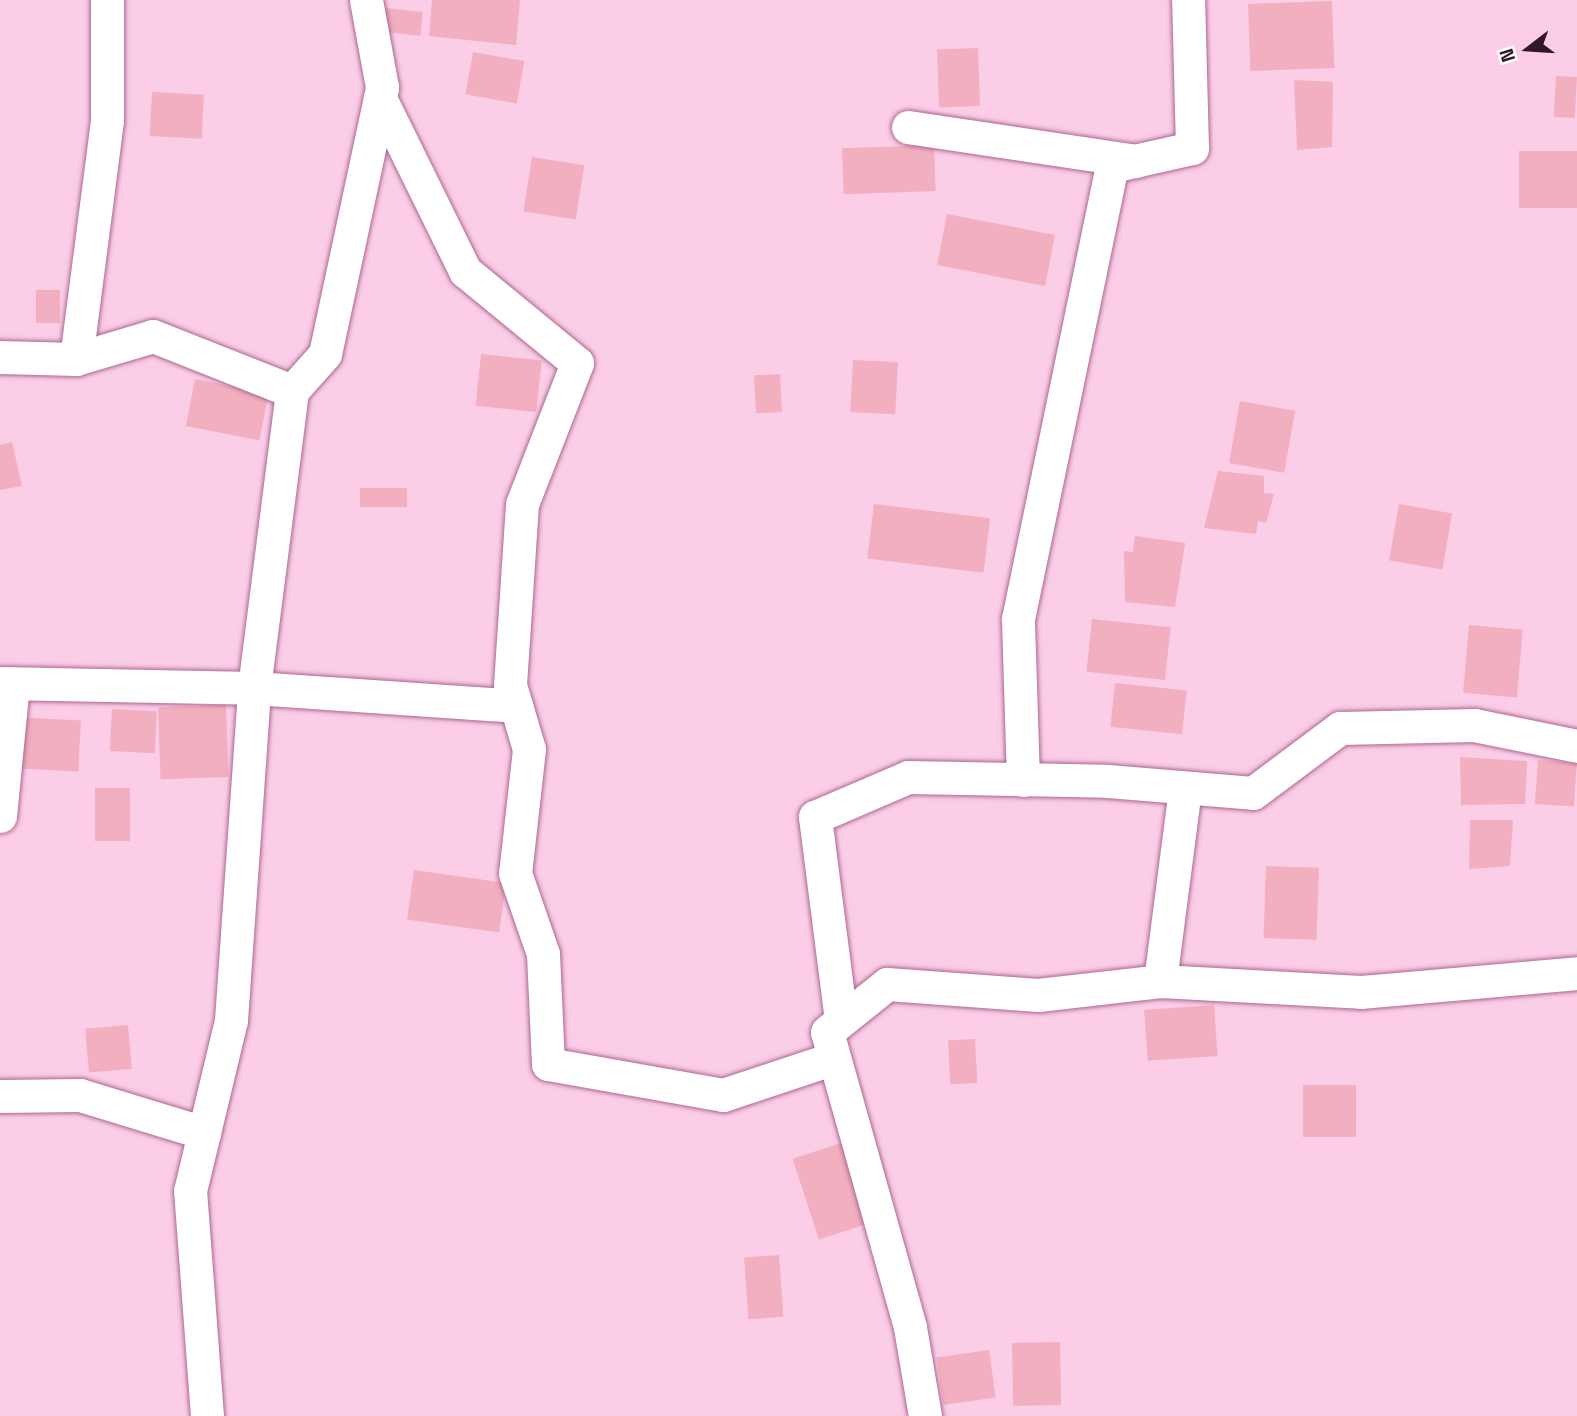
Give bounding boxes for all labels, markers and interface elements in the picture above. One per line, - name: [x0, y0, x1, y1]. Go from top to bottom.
- north arrow: [1493, 14, 1563, 84]
- text: N: [1494, 46, 1521, 65]

